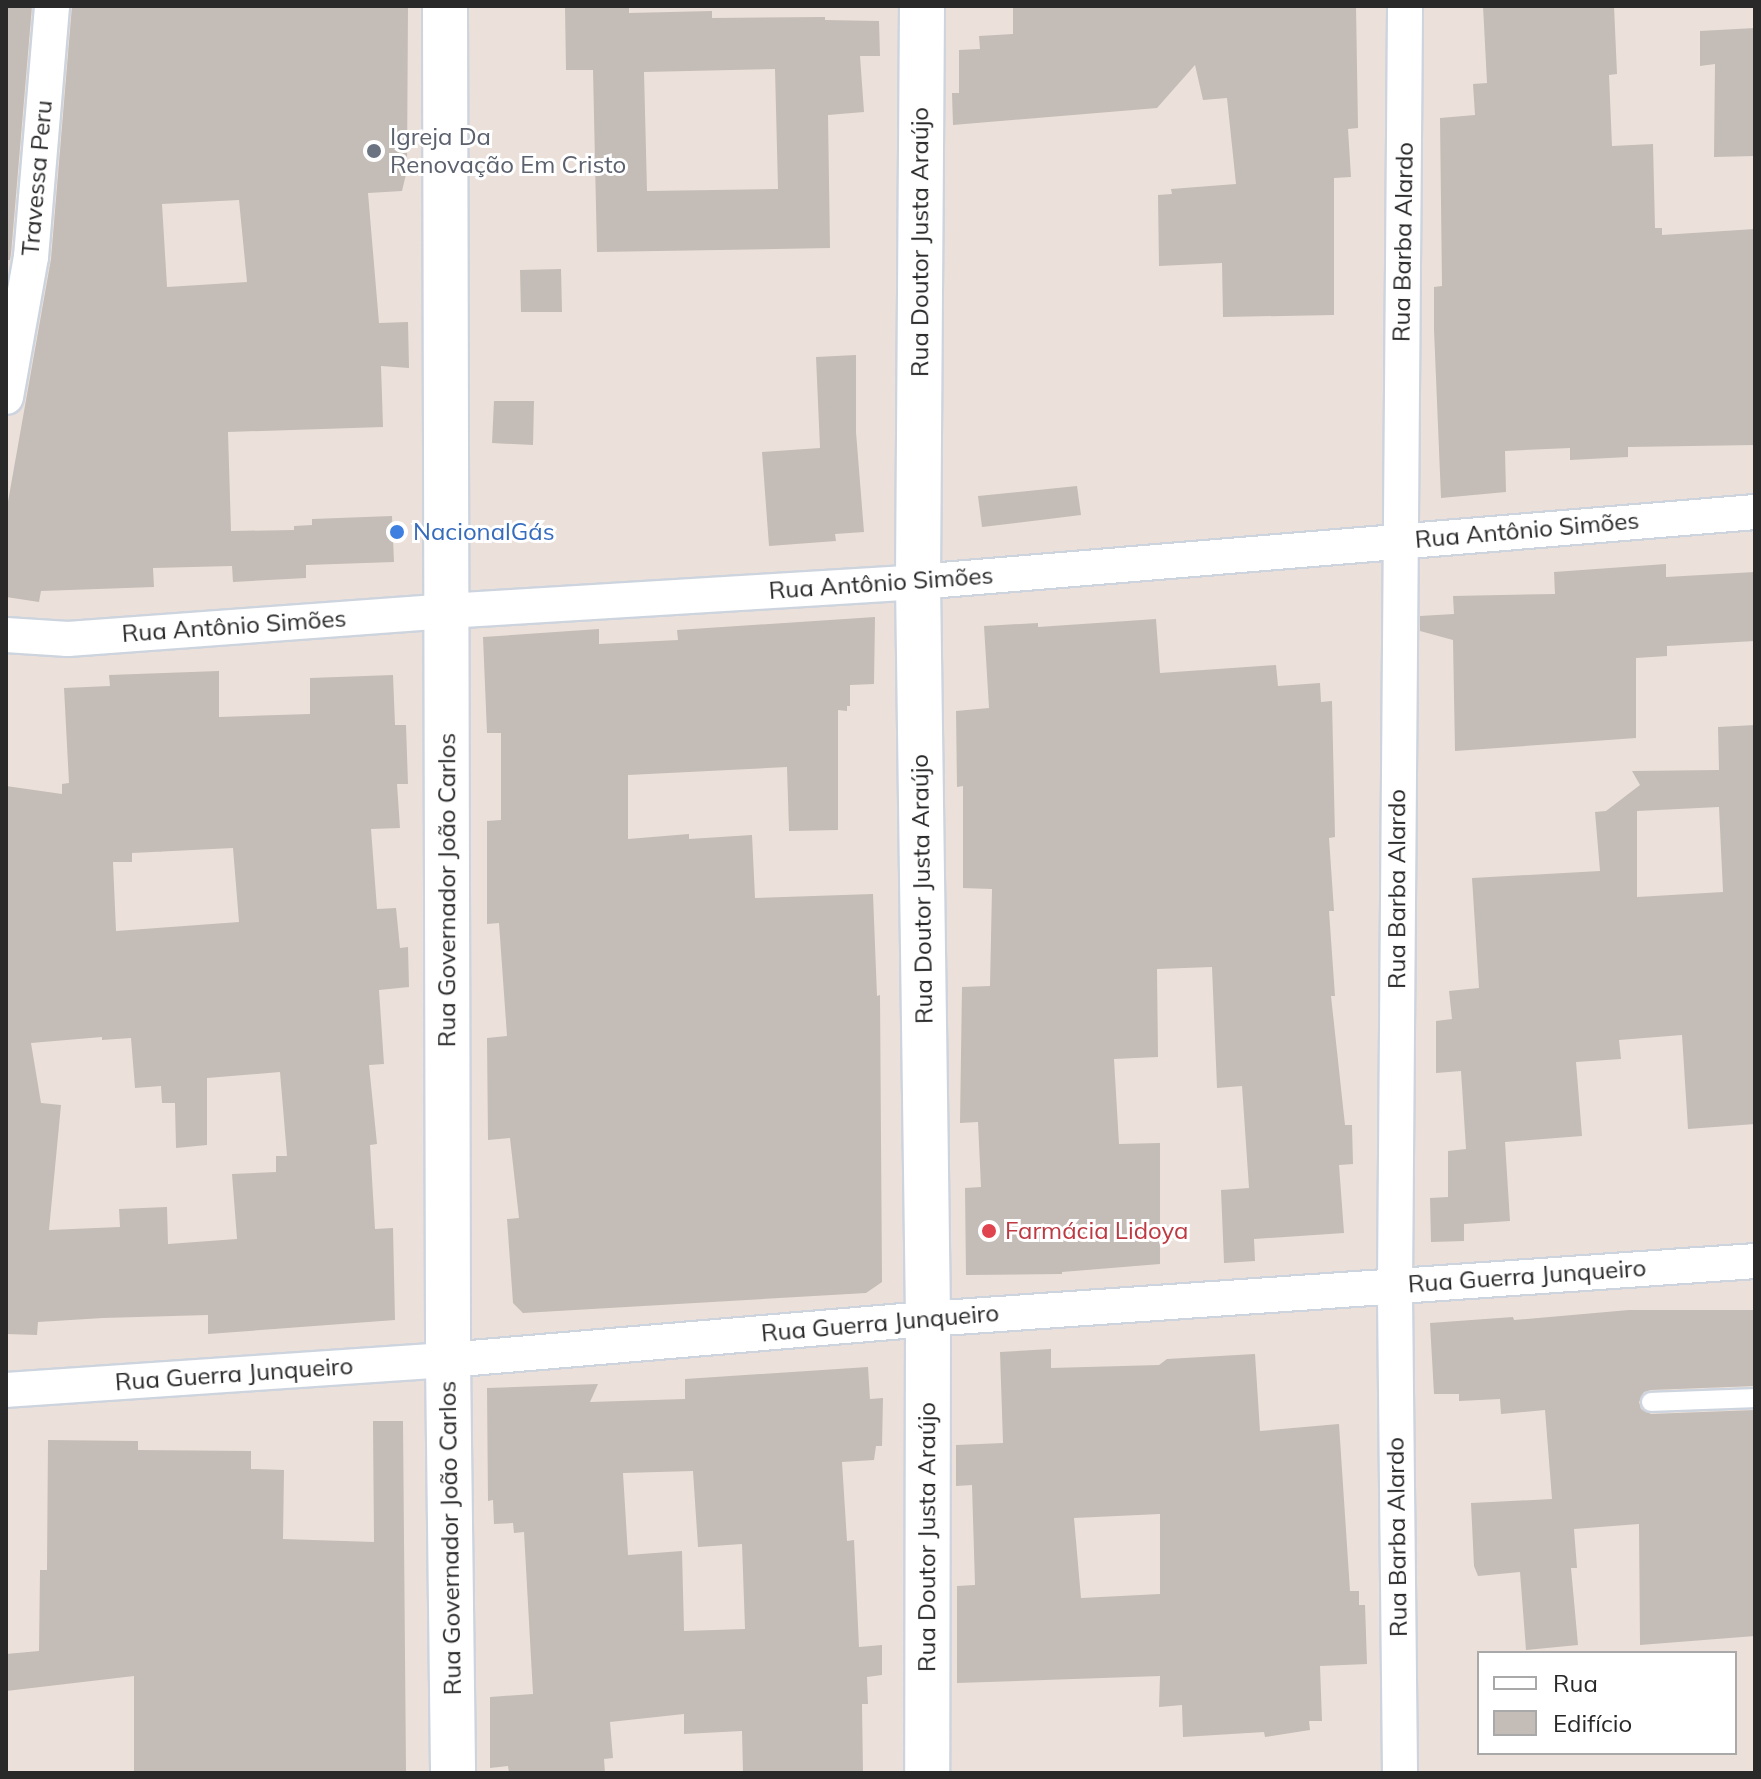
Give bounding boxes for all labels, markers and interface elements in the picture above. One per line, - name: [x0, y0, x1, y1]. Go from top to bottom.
- street label: Travessa Peru: [16, 99, 58, 257]
- street label: Rua Doutor Justa Araújo: [906, 107, 934, 377]
- place label: Igreja Da Renovação Em Cristo: [390, 123, 626, 179]
- marker: Igreja Da Renovação Em Cristo: [365, 142, 383, 160]
- street label: Rua Barba Alardo: [1387, 142, 1419, 342]
- street label: Rua Antônio Simões: [1414, 506, 1640, 554]
- place label: NacionalGás: [413, 518, 555, 546]
- marker: NacionalGás: [388, 523, 406, 541]
- street label: Rua Antônio Simões: [768, 561, 994, 605]
- street label: Rua Antônio Simões: [121, 604, 347, 648]
- street label: Rua Governador João Carlos: [433, 733, 461, 1047]
- street label: Rua Doutor Justa Araújo: [905, 754, 939, 1024]
- street label: Rua Barba Alardo: [1383, 789, 1411, 989]
- place label: Farmácia Lidoya: [1005, 1217, 1188, 1245]
- marker: Farmácia Lidoya: [980, 1222, 998, 1240]
- street label: Rua Guerra Junqueiro: [1407, 1253, 1647, 1299]
- street label: Rua Guerra Junqueiro: [760, 1298, 1000, 1348]
- street label: Rua Guerra Junqueiro: [114, 1351, 354, 1397]
- street label: Rua Governador João Carlos: [433, 1381, 467, 1695]
- street label: Rua Doutor Justa Araújo: [913, 1402, 941, 1672]
- street label: Rua Barba Alardo: [1381, 1437, 1413, 1637]
- legend: [1477, 1651, 1737, 1755]
- text: Rua: [1553, 1668, 1598, 1698]
- text: Edifício: [1553, 1708, 1632, 1738]

